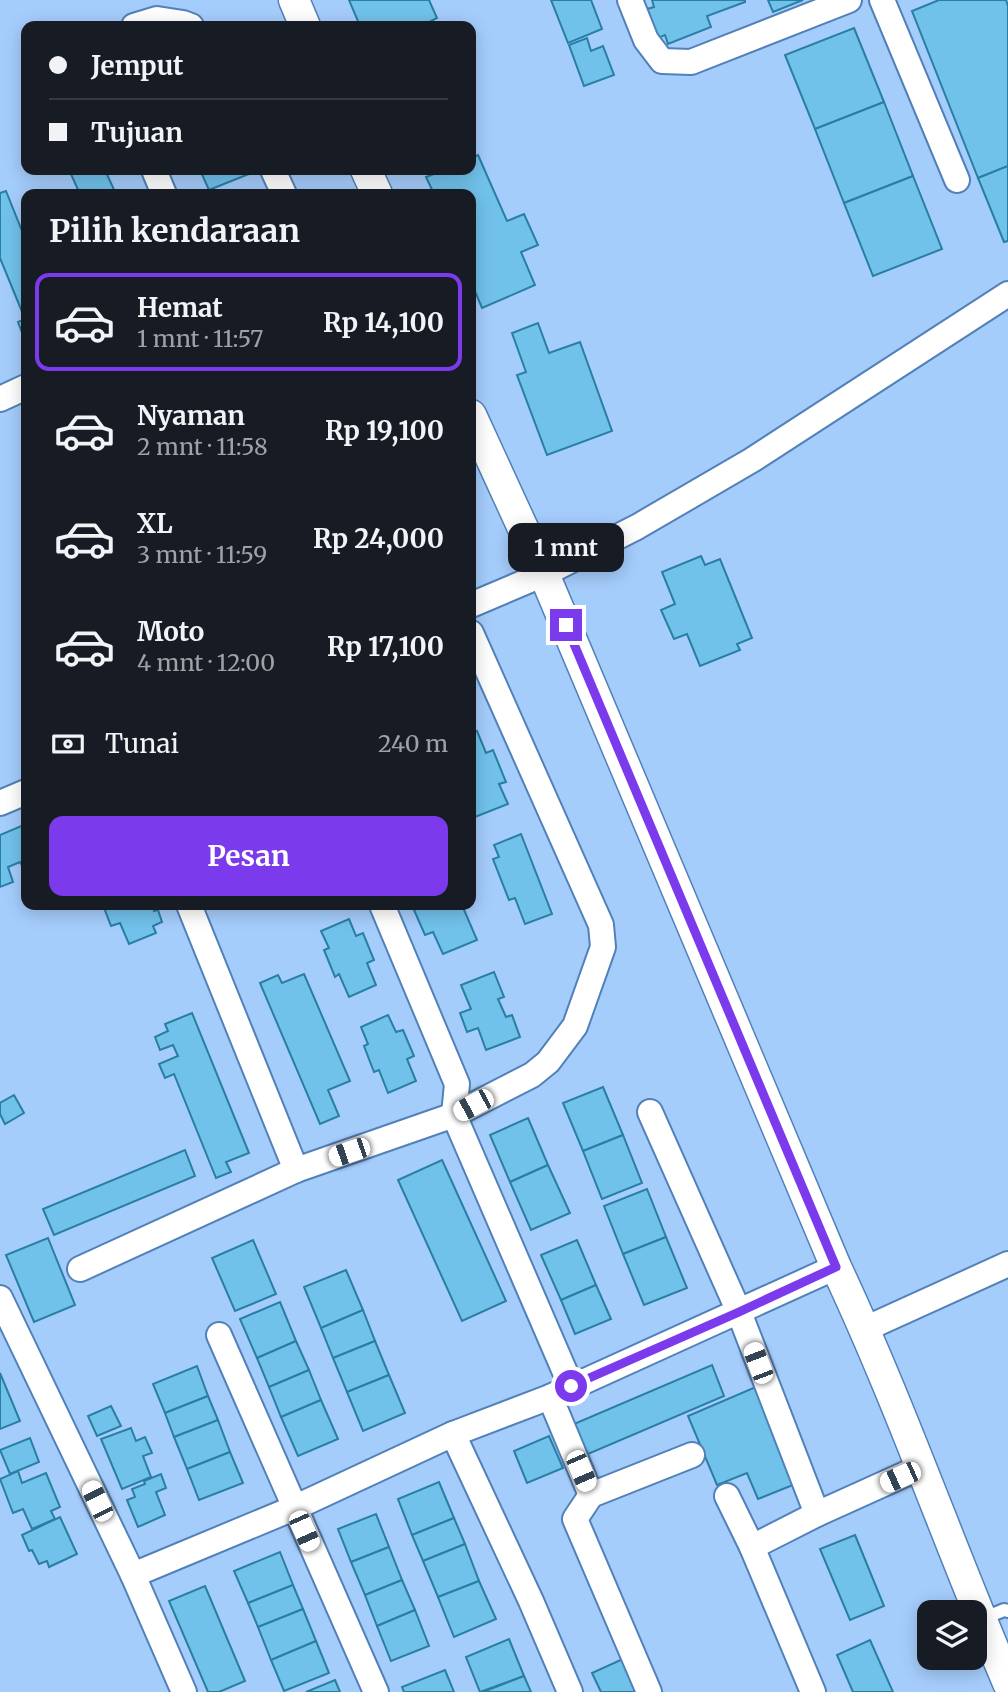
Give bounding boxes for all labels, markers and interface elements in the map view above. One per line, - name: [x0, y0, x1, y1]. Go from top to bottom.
- text: Jemput: [91, 49, 184, 82]
- text: Tujuan: [91, 116, 183, 149]
- text: Pilih kendaraan: [49, 211, 300, 251]
- icon: car: [53, 291, 116, 354]
- text: Hemat: [137, 291, 223, 324]
- text: Rp 14,100: [323, 306, 444, 339]
- text: 1 mnt · 11:57: [137, 324, 263, 353]
- icon: car: [53, 399, 116, 462]
- text: Nyaman: [137, 399, 245, 432]
- text: Rp 19,100: [325, 414, 444, 447]
- text: 2 mnt · 11:58: [137, 432, 268, 461]
- icon: car: [53, 507, 116, 570]
- text: XL: [137, 507, 173, 540]
- text: Rp 24,000: [313, 522, 444, 555]
- callout: 1 mnt: [508, 524, 624, 572]
- text: 1 mnt: [534, 533, 598, 562]
- text: 3 mnt · 11:59: [137, 540, 267, 569]
- route end: [550, 609, 582, 641]
- icon: car: [53, 615, 116, 678]
- text: Moto: [137, 615, 204, 648]
- text: Rp 17,100: [327, 630, 444, 663]
- text: 4 mnt · 12:00: [137, 648, 275, 677]
- icon: cash: [49, 725, 87, 763]
- text: Tunai: [105, 727, 179, 760]
- text: 240 m: [378, 729, 448, 758]
- button: Pesan: [49, 816, 448, 896]
- car: [450, 1086, 497, 1124]
- car: [326, 1135, 373, 1169]
- car: [741, 1340, 776, 1386]
- route start: [555, 1370, 587, 1402]
- car: [564, 1448, 599, 1494]
- car: [877, 1459, 924, 1495]
- car: [79, 1478, 116, 1524]
- car: [286, 1508, 323, 1554]
- map controls: [917, 1600, 987, 1670]
- button: layers: [917, 1600, 987, 1670]

